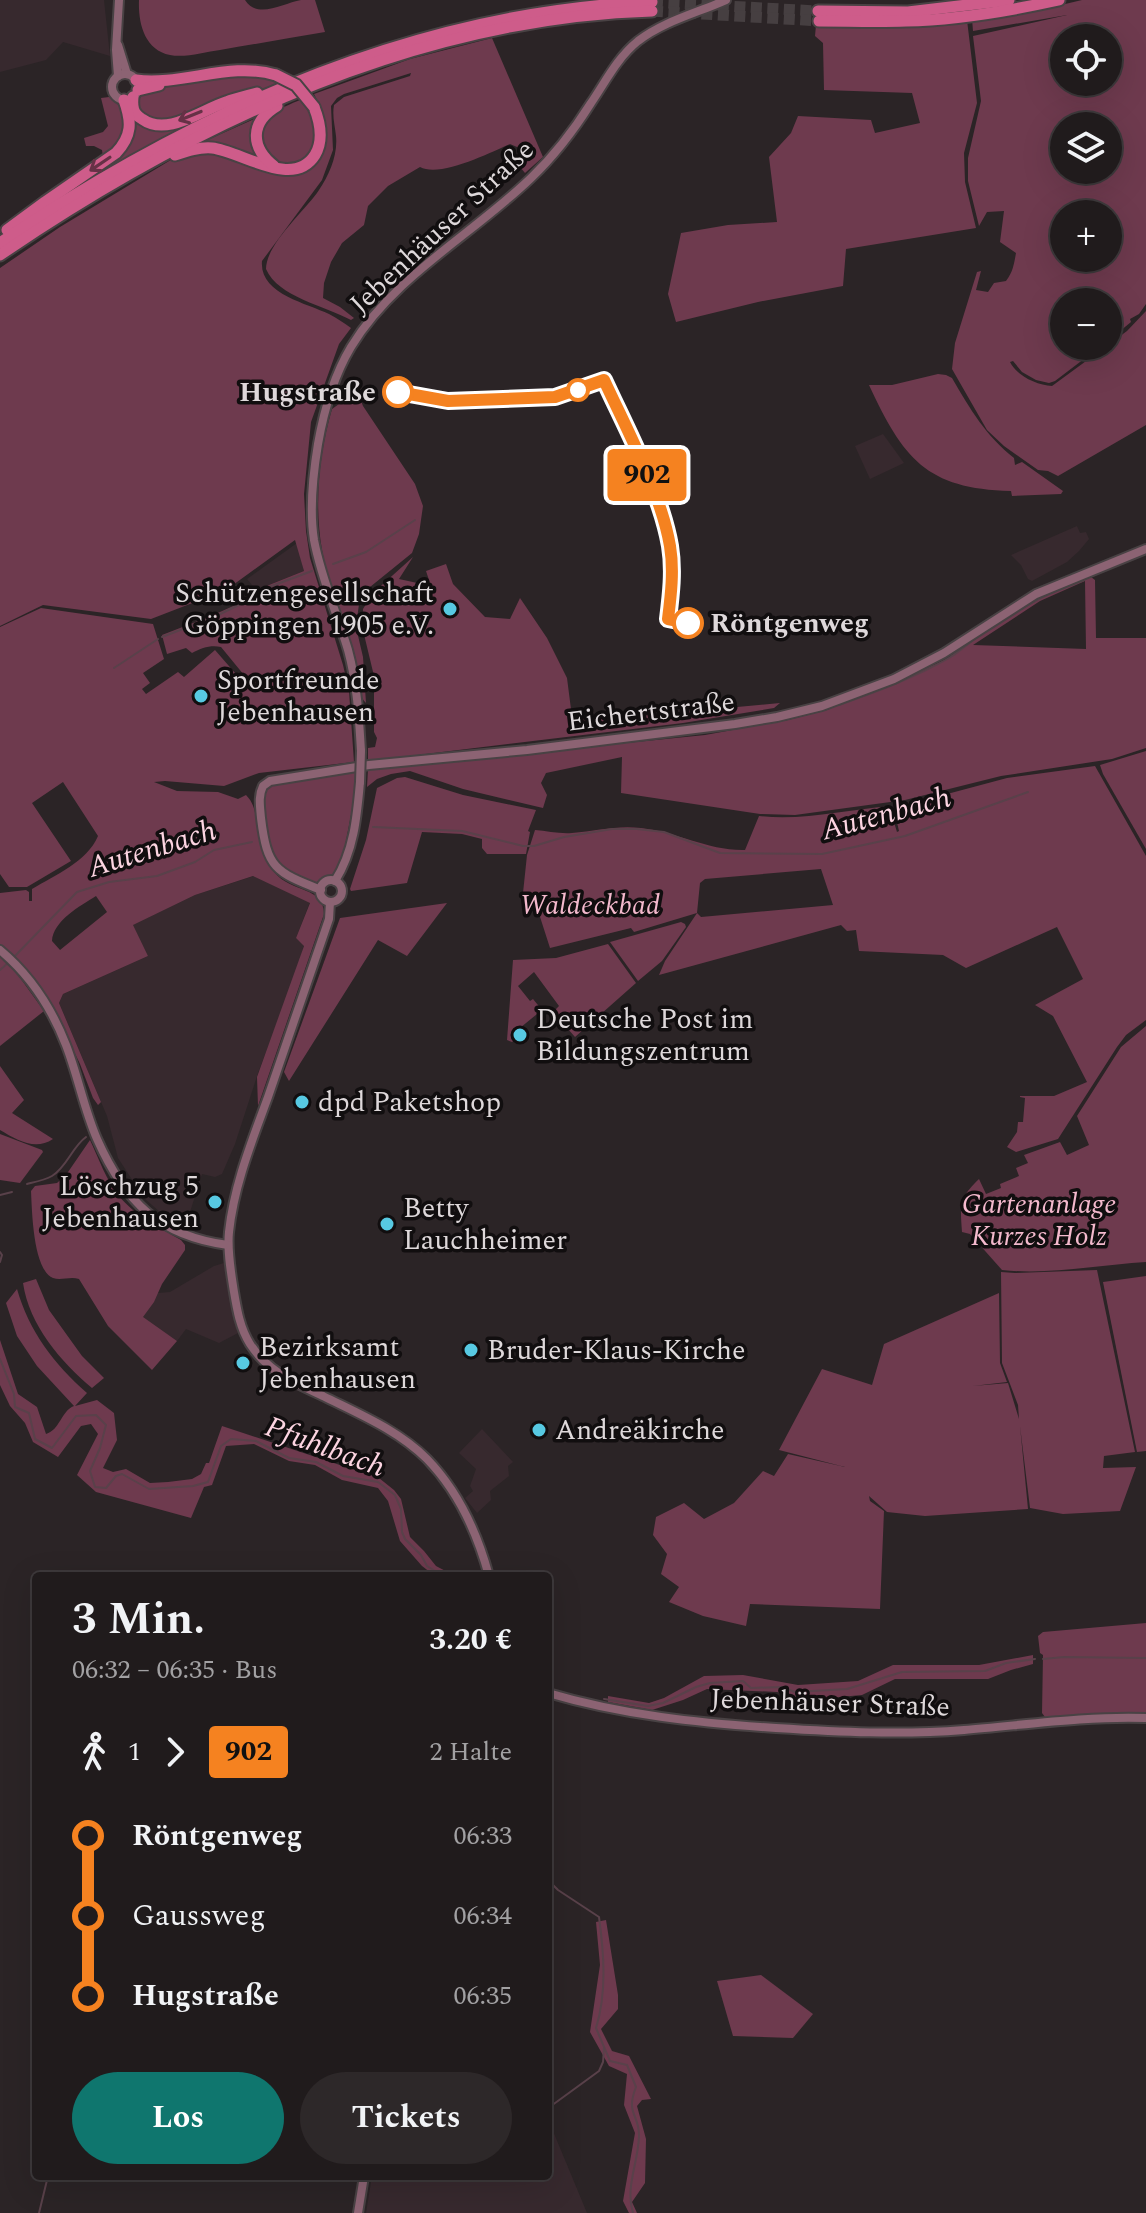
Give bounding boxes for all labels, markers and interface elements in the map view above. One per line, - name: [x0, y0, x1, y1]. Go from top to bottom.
- map controls: [1050, 24, 1122, 360]
- button: locate: [1050, 24, 1122, 96]
- one-way arrow: [178, 110, 203, 125]
- button: layers: [1050, 112, 1122, 184]
- street label: Jebenhäuser Straße: [340, 130, 544, 324]
- one-way arrow: [89, 156, 111, 172]
- button: +: [1050, 200, 1122, 272]
- button: −: [1050, 288, 1122, 360]
- place label: Hugstraße: [239, 371, 376, 414]
- marker: Hugstraße: [383, 377, 413, 407]
- unlabelled marker: [567, 379, 589, 401]
- line badge: 902: [601, 449, 693, 501]
- text: 902: [623, 453, 671, 496]
- place label: Schützengesellschaft Göppingen 1905 e.V.: [175, 572, 434, 647]
- marker: Schützengesellschaft Göppingen 1905 e.V.: [441, 600, 459, 618]
- place label: Röntgenweg: [710, 602, 869, 645]
- marker: Röntgenweg: [673, 608, 703, 638]
- place label: Sportfreunde Jebenhausen: [217, 659, 380, 734]
- street label: Eichertstraße: [565, 680, 737, 744]
- marker: Sportfreunde Jebenhausen: [192, 687, 210, 705]
- water label: Autenbach: [815, 775, 956, 854]
- water label: Autenbach: [81, 808, 222, 891]
- park label: Waldeckbad: [520, 884, 660, 927]
- place label: Deutsche Post im Bildungszentrum: [536, 998, 753, 1073]
- marker: Deutsche Post im Bildungszentrum: [511, 1026, 529, 1044]
- place label: dpd Paketshop: [318, 1081, 501, 1124]
- marker: dpd Paketshop: [293, 1093, 311, 1111]
- place label: Löschzug 5 Jebenhausen: [42, 1165, 199, 1240]
- park label: Gartenanlage Kurzes Holz: [962, 1183, 1116, 1258]
- place label: Betty Lauchheimer: [403, 1187, 567, 1262]
- marker: Löschzug 5 Jebenhausen: [206, 1193, 224, 1211]
- marker: Betty Lauchheimer: [378, 1215, 396, 1233]
- place label: Bezirksamt Jebenhausen: [259, 1326, 416, 1401]
- place label: Bruder-Klaus-Kirche: [487, 1329, 746, 1372]
- marker: Bruder-Klaus-Kirche: [462, 1341, 480, 1359]
- marker: Bezirksamt Jebenhausen: [234, 1354, 252, 1372]
- water label: Pfuhlbach: [258, 1404, 392, 1490]
- place label: Andreäkirche: [555, 1409, 725, 1452]
- marker: Andreäkirche: [530, 1421, 548, 1439]
- text: 3 Min.: [72, 1586, 205, 1653]
- text: 3.20 €: [429, 1617, 512, 1663]
- text: 06:32 – 06:35 · Bus: [72, 1650, 277, 1690]
- street label: Jebenhäuser Straße: [709, 1677, 951, 1729]
- icon: walk: [72, 1730, 116, 1774]
- icon: forward: [153, 1730, 197, 1774]
- text: 902: [225, 1730, 272, 1773]
- text: 1: [128, 1732, 141, 1772]
- text: 2 Halte: [429, 1732, 512, 1772]
- text: Röntgenweg: [132, 1813, 303, 1859]
- text: 06:33: [453, 1816, 512, 1856]
- text: Gaussweg: [132, 1893, 266, 1939]
- text: 06:34: [453, 1896, 512, 1936]
- text: Hugstraße: [132, 1973, 279, 2019]
- text: 06:35: [453, 1976, 512, 2016]
- button: Los: [72, 2072, 284, 2164]
- button: Tickets: [300, 2072, 512, 2164]

